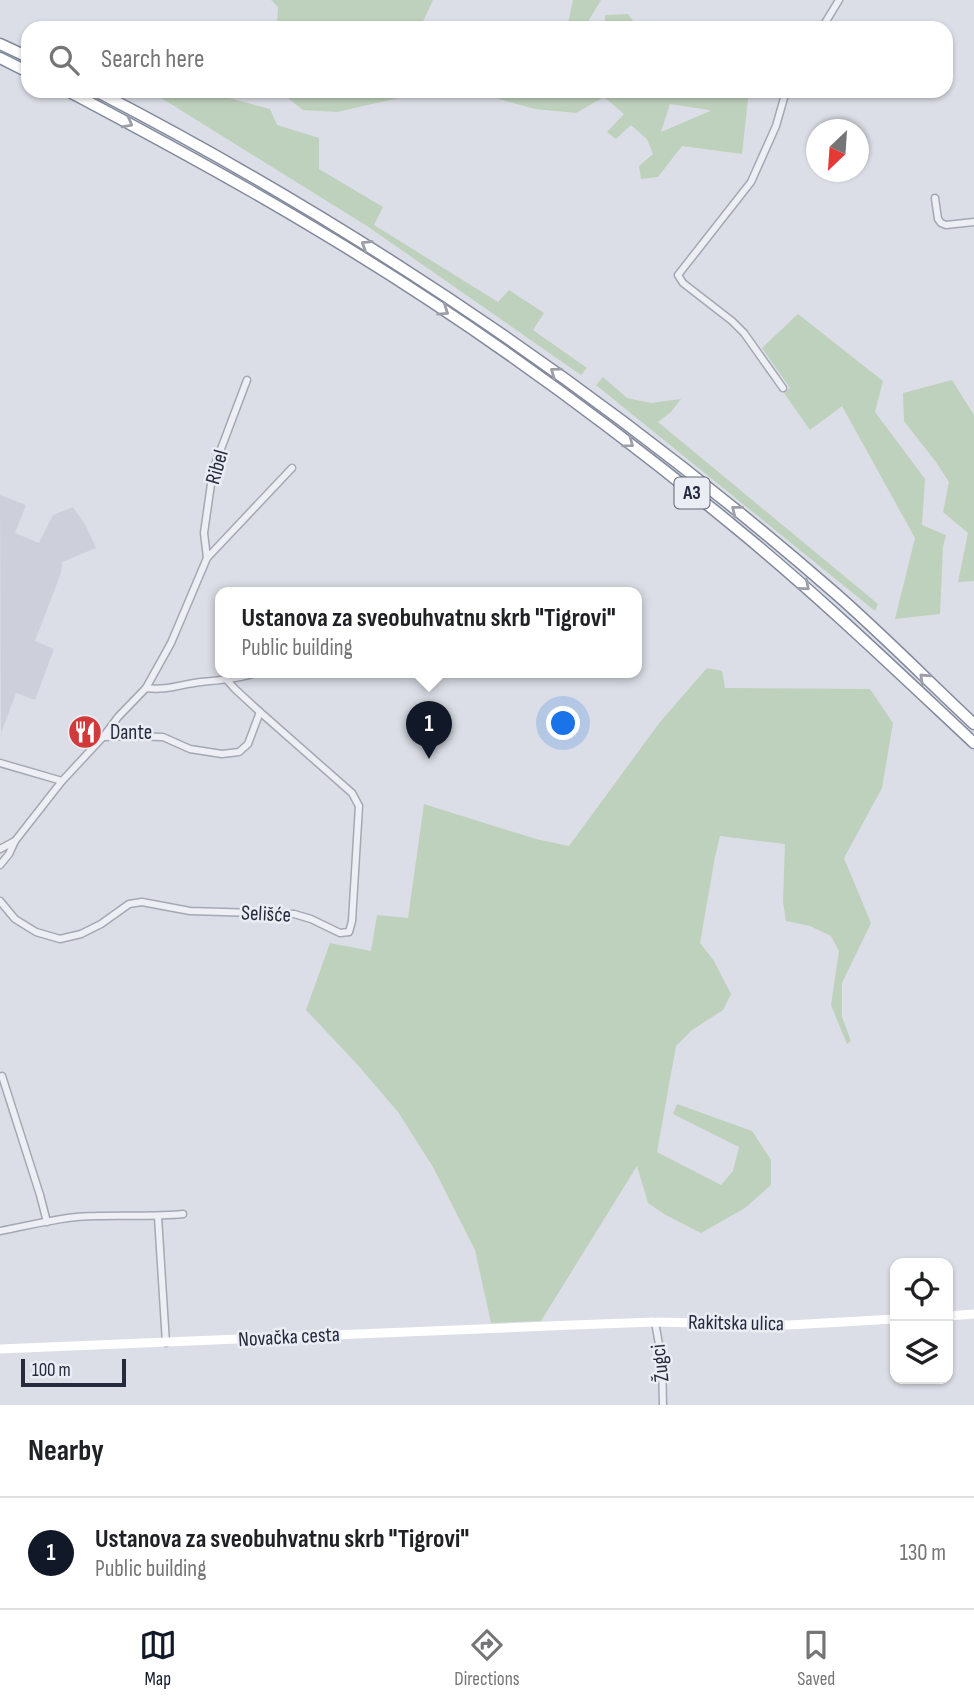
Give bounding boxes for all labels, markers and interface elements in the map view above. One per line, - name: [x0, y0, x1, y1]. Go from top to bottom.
- search box: [21, 21, 953, 98]
- icon: search: [45, 41, 83, 79]
- text: Search here: [101, 44, 204, 75]
- one-way arrow: [121, 115, 134, 128]
- north arrow: [806, 119, 869, 182]
- one-way arrow: [360, 241, 373, 254]
- one-way arrow: [436, 303, 449, 315]
- one-way arrow: [550, 368, 563, 380]
- one-way arrow: [621, 435, 633, 448]
- street label: Ribel: [200, 447, 234, 487]
- road number: A3: [674, 478, 710, 508]
- one-way arrow: [731, 506, 744, 519]
- one-way arrow: [798, 578, 810, 591]
- popup: [215, 587, 642, 678]
- text: Ustanova za sveobuhvatnu skrb "Tigrovi": [241, 603, 616, 634]
- text: Public building: [241, 634, 353, 662]
- one-way arrow: [919, 673, 932, 686]
- pin: 1: [406, 701, 452, 759]
- your location: [546, 706, 580, 740]
- restaurant icon: Dante: [66, 713, 104, 751]
- place label: Dante: [110, 720, 152, 745]
- street label: Selišće: [240, 900, 292, 928]
- map controls: [890, 1258, 953, 1384]
- button: locate: [890, 1258, 953, 1321]
- street label: Rakitska ulica: [688, 1310, 784, 1336]
- button: layers: [890, 1321, 953, 1384]
- street label: Novačka cesta: [238, 1322, 340, 1352]
- street label: Žugci: [646, 1343, 674, 1383]
- scale bar: [21, 1356, 126, 1388]
- text: 100 m: [32, 1359, 71, 1382]
- text: Nearby: [28, 1433, 104, 1469]
- text: Ustanova za sveobuhvatnu skrb "Tigrovi": [95, 1524, 469, 1555]
- text: 1: [46, 1539, 56, 1567]
- text: 130 m: [900, 1539, 946, 1567]
- text: Public building: [95, 1555, 206, 1583]
- tab: Map: [139, 1626, 177, 1691]
- tab: Directions: [454, 1626, 520, 1691]
- tab: Saved: [797, 1626, 835, 1691]

